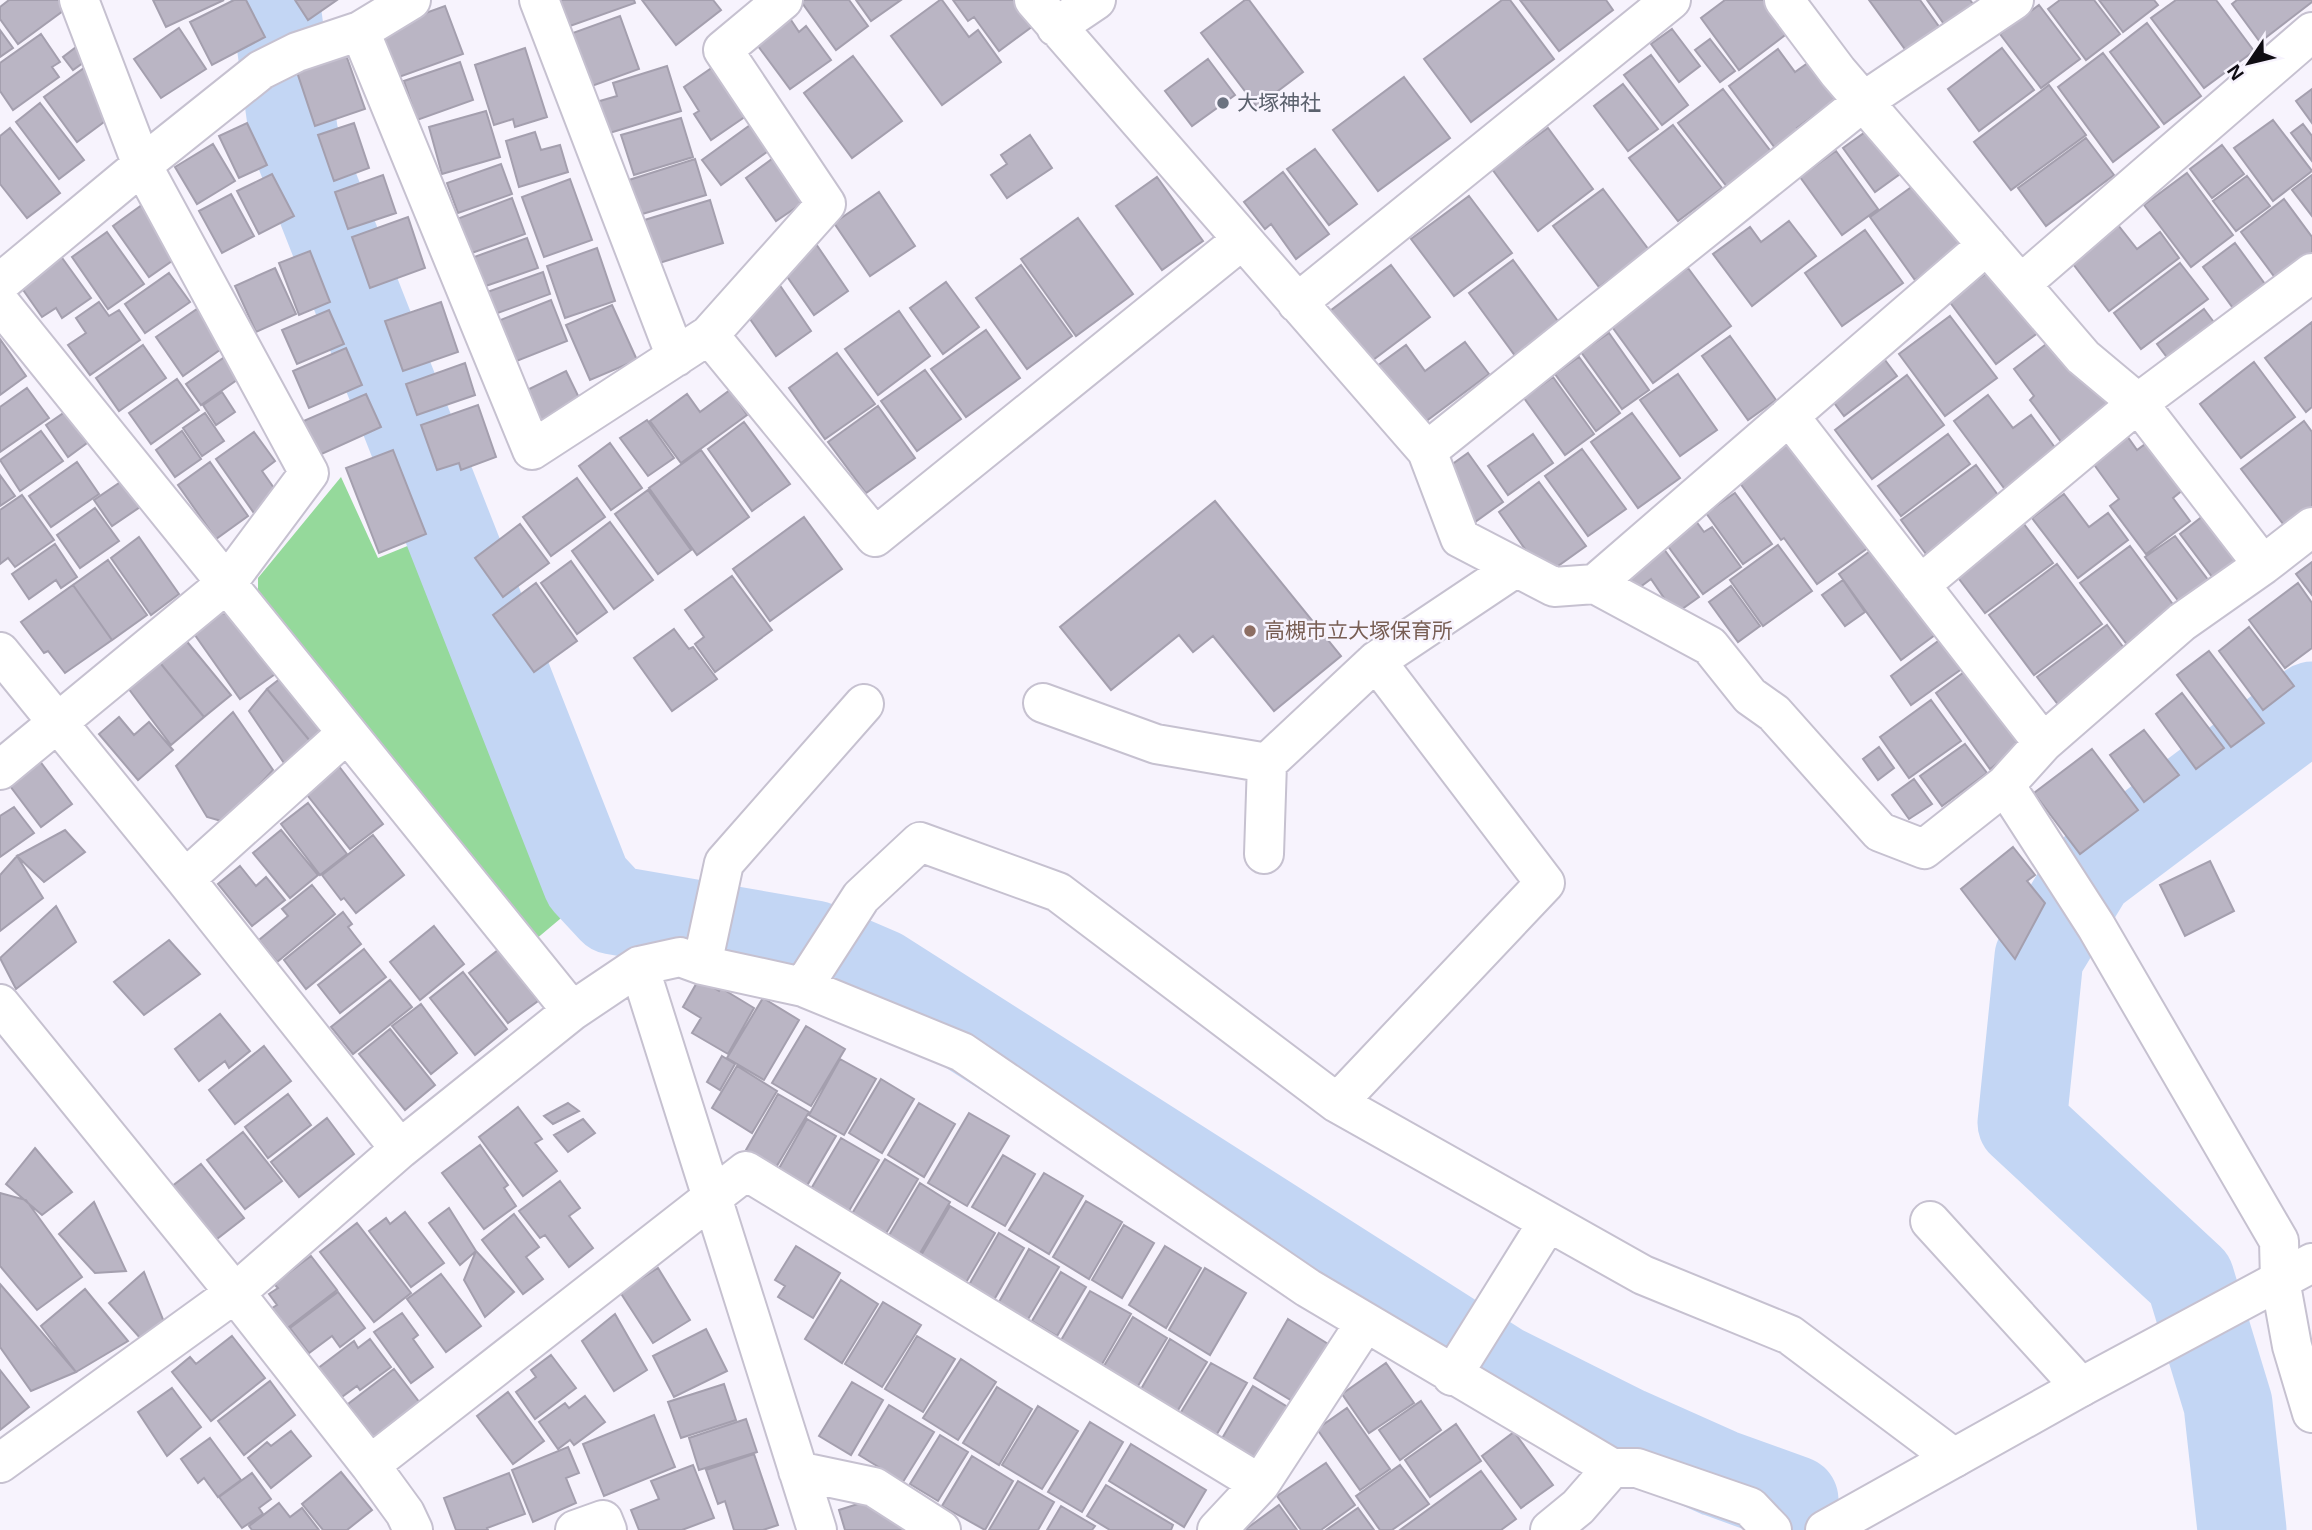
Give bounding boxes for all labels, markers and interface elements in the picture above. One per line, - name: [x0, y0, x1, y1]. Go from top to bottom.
- north arrow: [2214, 28, 2284, 98]
- text: N: [2223, 61, 2248, 84]
- place label: 大塚神社: [1237, 91, 1321, 114]
- marker: 大塚神社: [1215, 95, 1231, 111]
- place label: 高槻市立大塚保育所: [1264, 619, 1453, 642]
- marker: 高槻市立大塚保育所: [1242, 623, 1258, 639]

